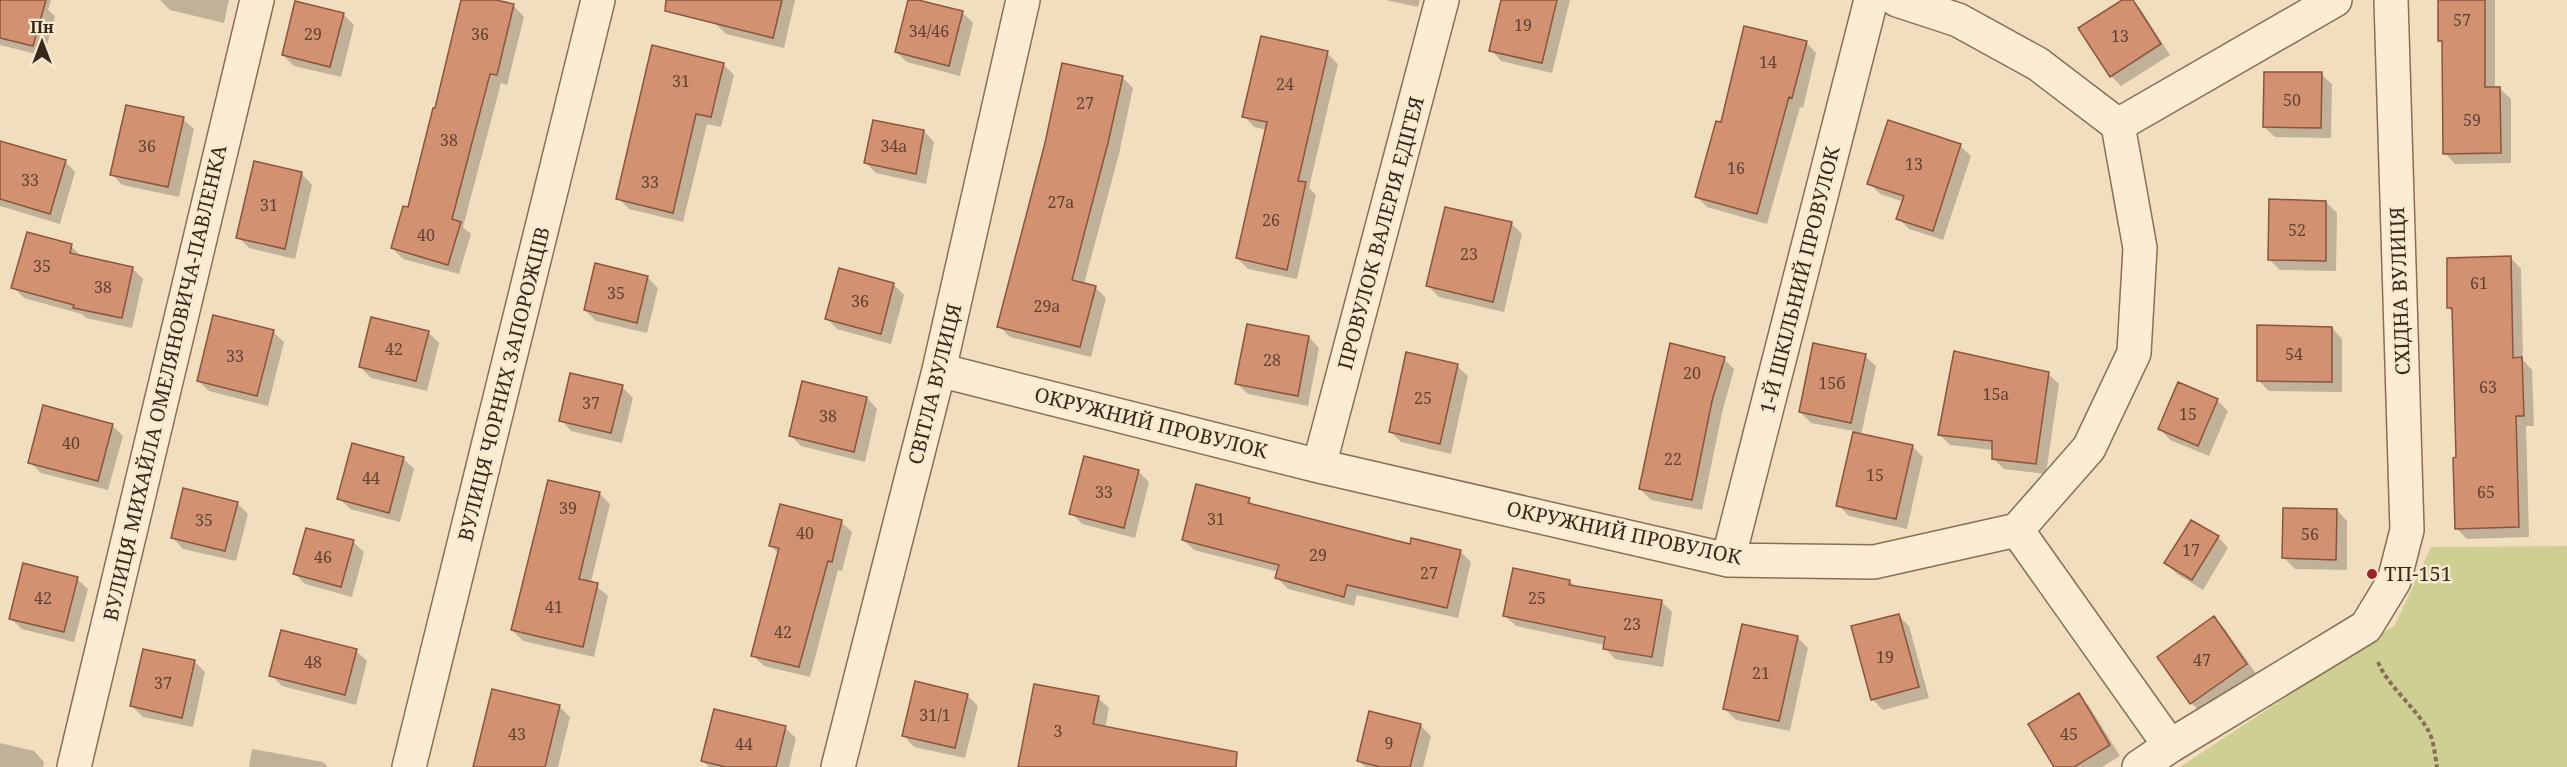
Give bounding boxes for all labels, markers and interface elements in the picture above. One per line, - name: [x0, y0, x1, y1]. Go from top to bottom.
- house number: 57: [2453, 9, 2471, 31]
- north arrow: [12, 12, 72, 72]
- house number: 19: [1514, 14, 1532, 36]
- text: Пн: [30, 16, 54, 38]
- house number: 34/46: [909, 20, 949, 42]
- house number: 29: [304, 23, 322, 45]
- house number: 36: [471, 23, 489, 45]
- house number: 13: [2111, 25, 2129, 47]
- house number: 14: [1759, 51, 1777, 73]
- house number: 31: [672, 70, 690, 92]
- house number: 24: [1276, 73, 1294, 95]
- house number: 50: [2283, 89, 2301, 111]
- house number: 27: [1076, 92, 1094, 114]
- street label: ПРОВУЛОК ВАЛЕРІЯ ЕДІГЕЯ: [1331, 93, 1430, 372]
- house number: 59: [2463, 109, 2481, 131]
- house number: 38: [440, 129, 458, 151]
- house number: 36: [138, 135, 156, 157]
- house number: 34а: [880, 135, 908, 157]
- street label: ВУЛИЦЯ МИХАЙЛА ОМЕЛЯНОВИЧА-ПАВЛЕНКА: [97, 141, 233, 623]
- street label: 1-Й ШКІЛЬНИЙ ПРОВУЛОК: [1753, 143, 1846, 416]
- house number: 13: [1905, 153, 1923, 175]
- house number: 16: [1727, 157, 1745, 179]
- house number: 33: [21, 169, 39, 191]
- house number: 33: [641, 171, 659, 193]
- house number: 27а: [1047, 191, 1075, 213]
- house number: 31: [260, 194, 278, 216]
- street label: СХІДНА ВУЛИЦЯ: [2383, 206, 2416, 376]
- house number: 26: [1262, 209, 1280, 231]
- house number: 52: [2288, 219, 2306, 241]
- house number: 40: [417, 224, 435, 246]
- street label: ВУЛИЦЯ ЧОРНИХ ЗАПОРОЖЦІВ: [451, 224, 556, 544]
- house number: 23: [1460, 243, 1478, 265]
- house number: 35: [33, 255, 51, 277]
- house number: 61: [2470, 272, 2488, 294]
- house number: 38: [94, 276, 112, 298]
- house number: 35: [607, 282, 625, 304]
- house number: 36: [851, 290, 869, 312]
- house number: 29а: [1033, 295, 1061, 317]
- street label: СВІТЛА ВУЛИЦЯ: [901, 301, 968, 467]
- house number: 42: [385, 338, 403, 360]
- house number: 54: [2285, 343, 2303, 365]
- house number: 33: [226, 345, 244, 367]
- house number: 28: [1263, 349, 1281, 371]
- house number: 20: [1683, 362, 1701, 384]
- house number: 15б: [1818, 372, 1846, 394]
- house number: 63: [2479, 376, 2497, 398]
- street label: ОКРУЖНИЙ ПРОВУЛОК: [1032, 380, 1271, 465]
- house number: 15а: [1982, 383, 2010, 405]
- house number: 25: [1414, 387, 1432, 409]
- house number: 37: [582, 392, 600, 414]
- house number: 15: [2179, 403, 2197, 425]
- house number: 38: [819, 405, 837, 427]
- house number: 40: [62, 432, 80, 454]
- house number: 22: [1664, 448, 1682, 470]
- house number: 15: [1866, 464, 1884, 486]
- house number: 44: [362, 467, 380, 489]
- house number: 33: [1095, 481, 1113, 503]
- house number: 65: [2477, 481, 2495, 503]
- street label: ОКРУЖНИЙ ПРОВУЛОК: [1504, 494, 1745, 571]
- house number: 39: [559, 497, 577, 519]
- house number: 31: [1207, 508, 1225, 530]
- house number: 35: [195, 509, 213, 531]
- house number: 40: [796, 522, 814, 544]
- house number: 56: [2301, 523, 2319, 545]
- house number: 17: [2182, 539, 2200, 561]
- house number: 29: [1309, 544, 1327, 566]
- house number: 46: [314, 546, 332, 568]
- place label: ТП-151: [2384, 560, 2452, 587]
- house number: 27: [1420, 562, 1438, 584]
- marker: ТП-151: [2365, 567, 2379, 581]
- house number: 42: [34, 587, 52, 609]
- house number: 25: [1528, 587, 1546, 609]
- house number: 41: [545, 596, 563, 618]
- house number: 23: [1623, 613, 1641, 635]
- house number: 42: [774, 621, 792, 643]
- house number: 19: [1876, 646, 1894, 668]
- house number: 47: [2193, 649, 2211, 671]
- house number: 48: [304, 651, 322, 673]
- house number: 21: [1752, 662, 1770, 684]
- house number: 37: [154, 672, 172, 694]
- house number: 31/1: [919, 704, 951, 726]
- house number: 3: [1054, 720, 1063, 742]
- house number: 43: [508, 723, 526, 745]
- house number: 45: [2060, 723, 2078, 745]
- house number: 9: [1385, 732, 1393, 754]
- house number: 44: [735, 733, 753, 755]

